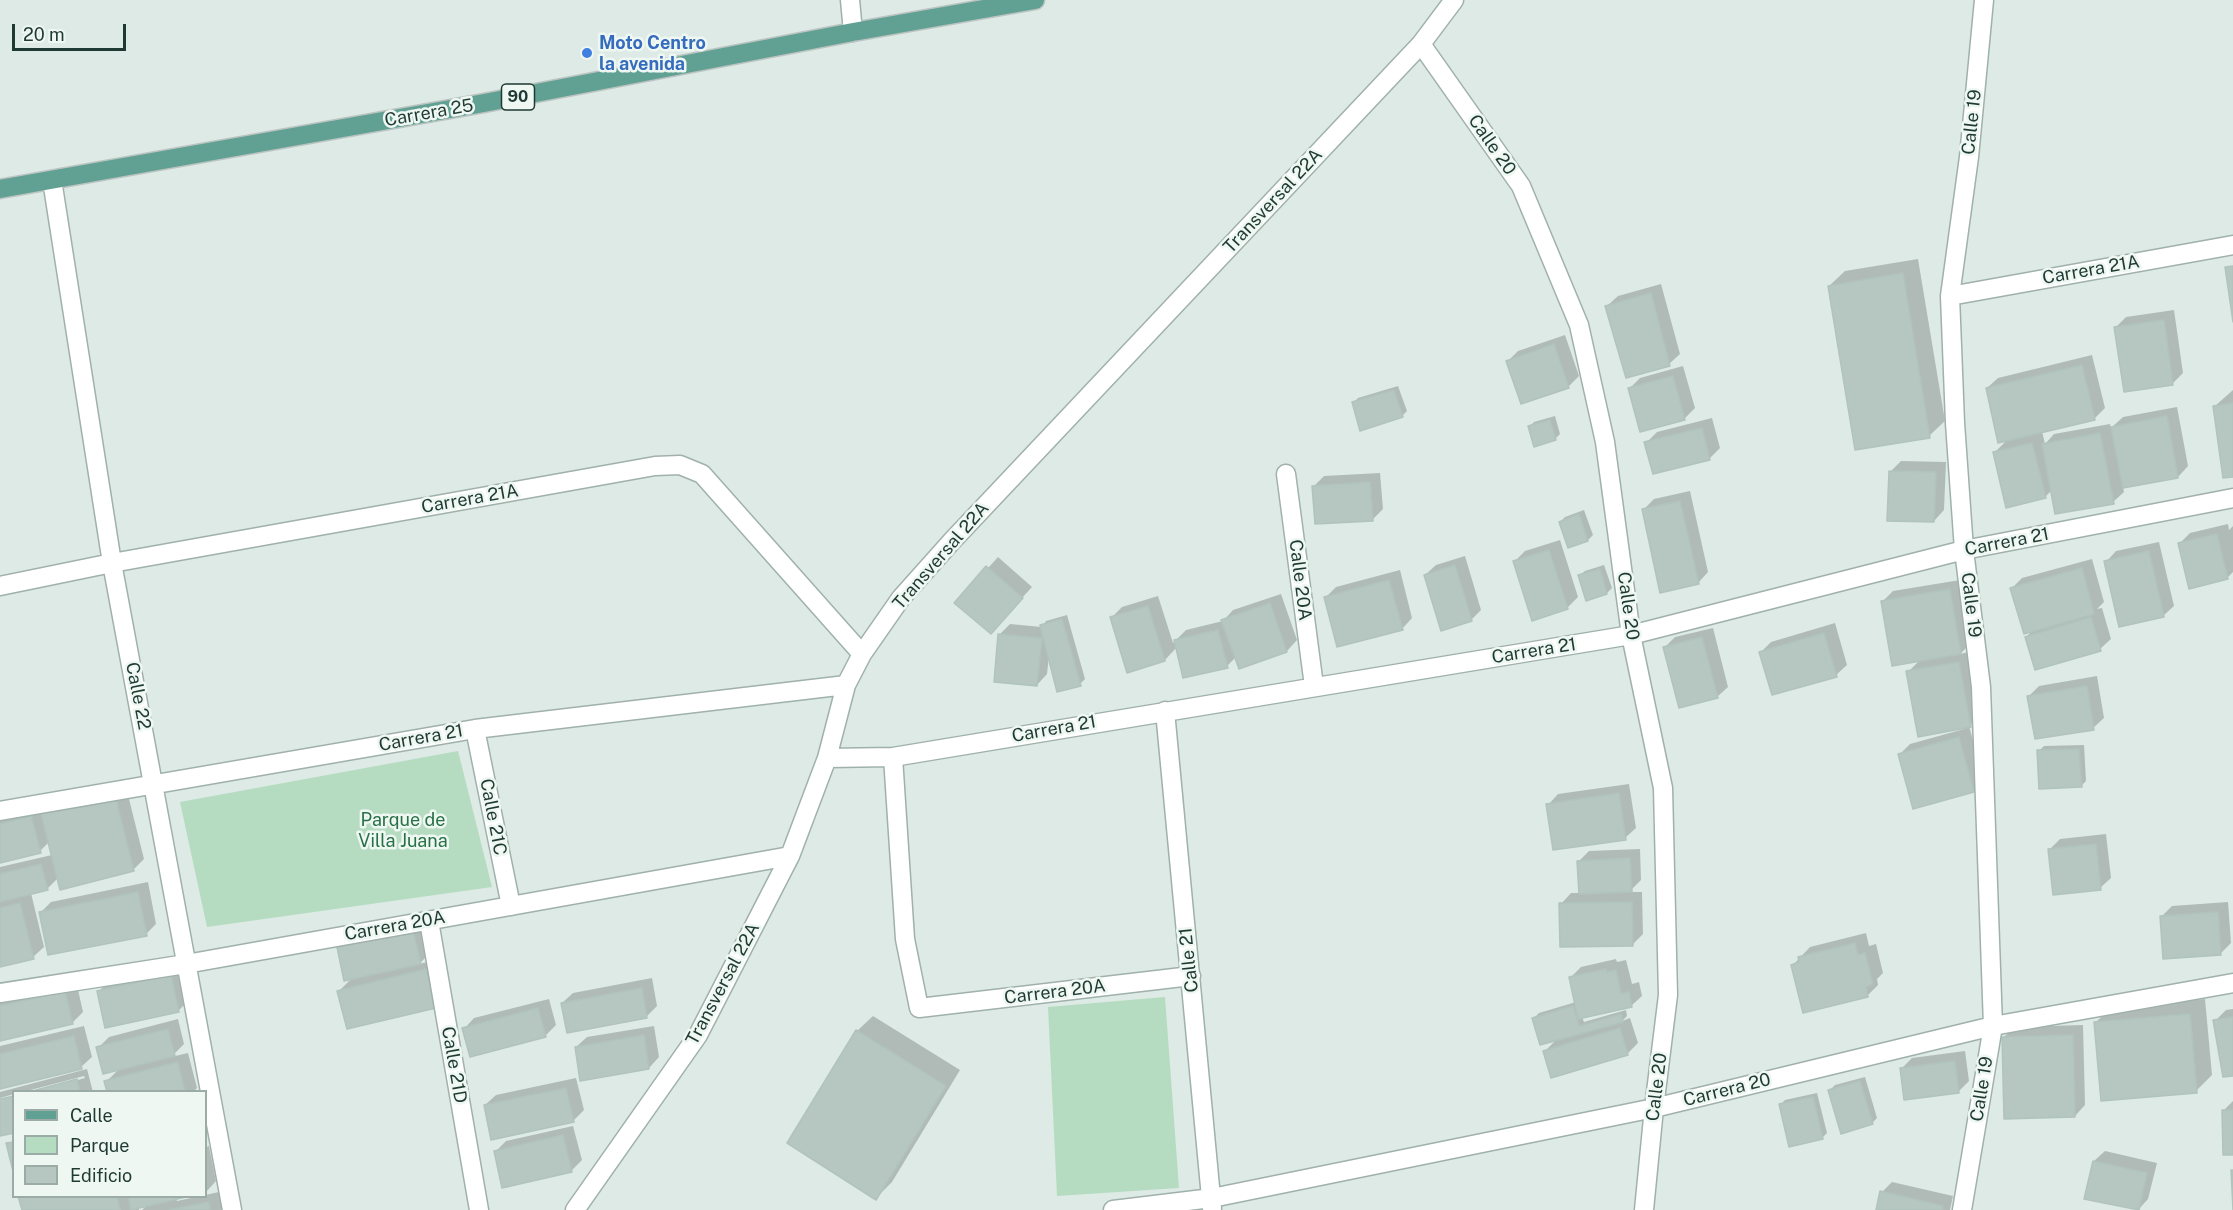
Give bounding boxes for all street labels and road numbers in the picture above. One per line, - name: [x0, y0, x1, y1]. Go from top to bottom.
- road number: 90: [502, 84, 534, 110]
- street label: Calle 19: [1958, 88, 1986, 156]
- street label: Carrera 25: [383, 95, 475, 131]
- street label: Calle 20: [1463, 111, 1521, 179]
- street label: Transversal 22A: [1219, 144, 1327, 258]
- street label: Carrera 21A: [2041, 251, 2141, 289]
- street label: Carrera 21A: [420, 480, 520, 518]
- street label: Transversal 22A: [888, 498, 994, 614]
- street label: Carrera 21: [1963, 523, 2051, 561]
- street label: Calle 20A: [1284, 538, 1316, 622]
- street label: Calle 20: [1613, 570, 1643, 642]
- street label: Calle 19: [1956, 571, 1986, 639]
- street label: Carrera 21: [1490, 634, 1578, 668]
- street label: Calle 22: [121, 660, 155, 732]
- street label: Carrera 21: [1010, 711, 1098, 747]
- street label: Carrera 21: [377, 720, 465, 756]
- street label: Calle 21C: [475, 777, 511, 857]
- street label: Carrera 20A: [343, 907, 447, 945]
- street label: Transversal 22A: [682, 919, 764, 1049]
- street label: Calle 21: [1175, 927, 1203, 993]
- street label: Carrera 20A: [1003, 975, 1107, 1009]
- street label: Calle 21D: [437, 1025, 471, 1105]
- street label: Calle 20: [1642, 1052, 1672, 1122]
- street label: Calle 19: [1966, 1055, 1998, 1123]
- street label: Carrera 20: [1681, 1069, 1773, 1111]

